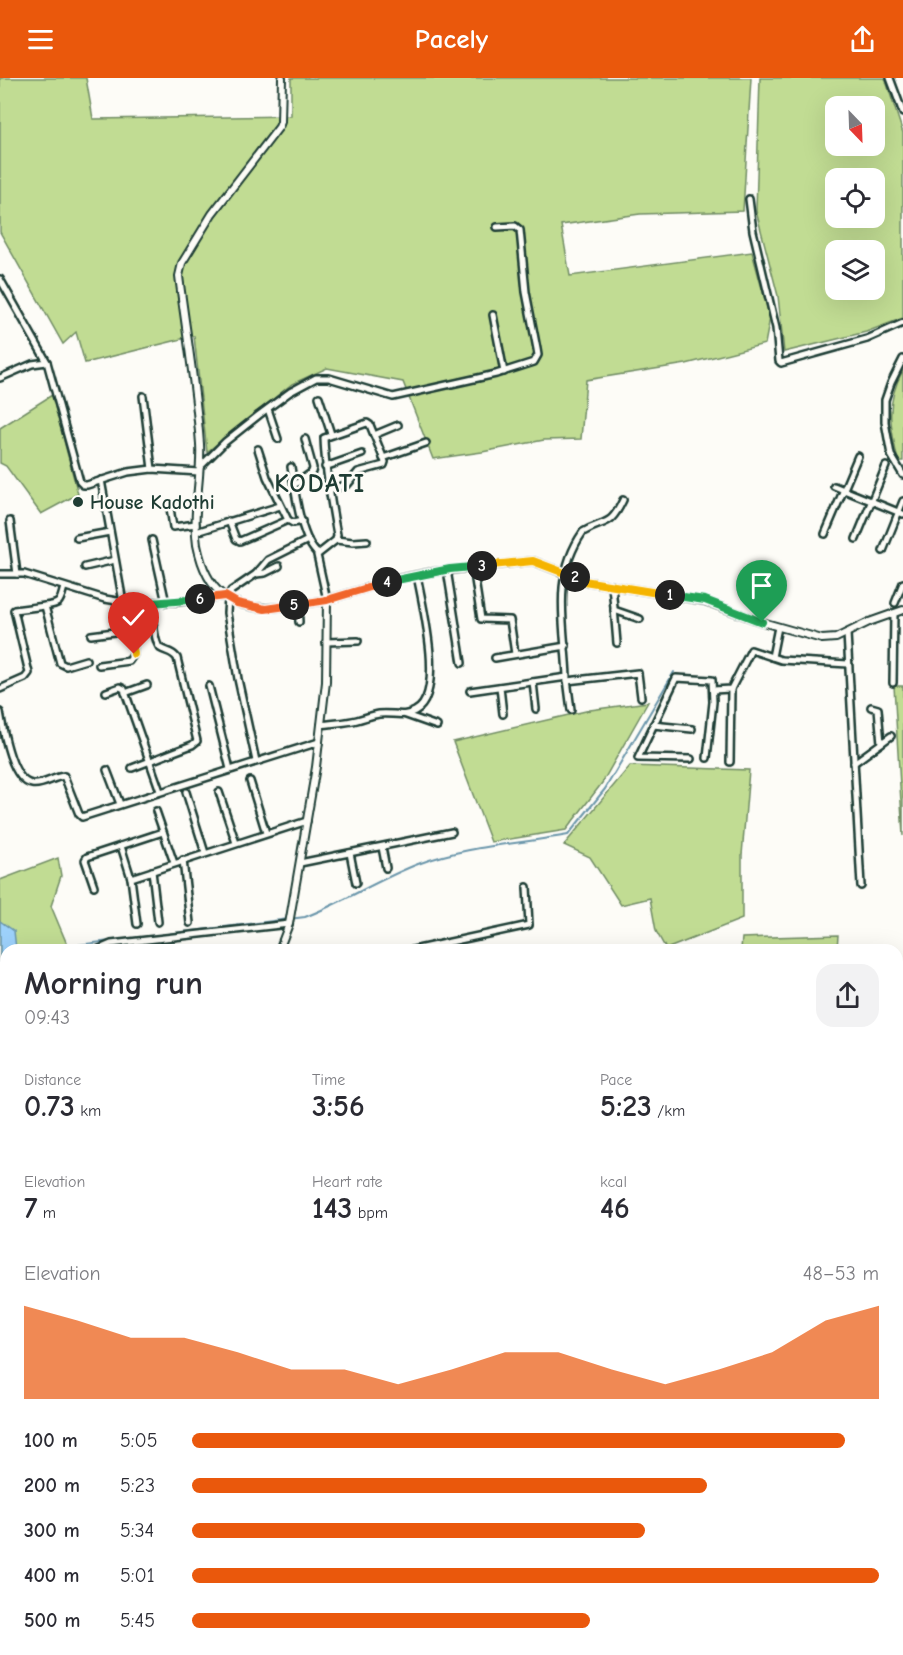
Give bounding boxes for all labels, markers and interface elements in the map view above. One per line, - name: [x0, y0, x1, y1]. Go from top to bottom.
- icon: menu: [24, 23, 57, 56]
- icon: share: [846, 23, 879, 56]
- text: Pacely: [415, 24, 488, 55]
- north arrow: [825, 96, 885, 156]
- map controls: [825, 96, 885, 300]
- button: locate: [825, 168, 885, 228]
- button: layers: [825, 240, 885, 300]
- district label: KODATI: [274, 469, 366, 499]
- place label: House Kadothi: [90, 491, 215, 514]
- marker: House Kadothi: [71, 495, 85, 509]
- pin: 3: [467, 551, 497, 581]
- text: 3: [478, 557, 486, 575]
- pin: [736, 560, 787, 622]
- pin: 2: [560, 562, 590, 592]
- pin: 4: [372, 567, 402, 597]
- text: 2: [571, 568, 579, 586]
- icon: arrive: [745, 569, 778, 602]
- text: 4: [383, 573, 391, 591]
- pin: 1: [655, 580, 685, 610]
- pin: 6: [185, 584, 215, 614]
- text: 1: [667, 586, 673, 604]
- text: 6: [196, 590, 204, 608]
- pin: 5: [279, 590, 309, 620]
- pin: [108, 592, 159, 654]
- text: 5: [290, 596, 298, 614]
- icon: check: [117, 601, 150, 634]
- text: Morning run: [24, 964, 203, 1002]
- button: share: [816, 964, 879, 1027]
- text: 09:43: [24, 1006, 70, 1029]
- text: Distance: [24, 1071, 81, 1089]
- text: Time: [312, 1071, 345, 1089]
- text: Pace: [600, 1071, 632, 1089]
- text: 0.73: [24, 1089, 75, 1124]
- text: 3:56: [312, 1089, 365, 1124]
- text: 5:23: [600, 1089, 652, 1124]
- text: km: [75, 1102, 101, 1120]
- text: /km: [652, 1102, 685, 1120]
- text: Elevation: [24, 1173, 85, 1191]
- text: Heart rate: [312, 1173, 383, 1191]
- text: kcal: [600, 1173, 627, 1191]
- text: 7: [24, 1191, 38, 1226]
- text: 143: [312, 1191, 352, 1226]
- text: 46: [600, 1191, 630, 1226]
- text: m: [38, 1204, 56, 1222]
- text: bpm: [352, 1204, 388, 1222]
- text: Elevation: [24, 1262, 101, 1285]
- text: 48–53 m: [803, 1262, 879, 1285]
- text: 100 m: [24, 1429, 78, 1452]
- text: 5:05: [120, 1429, 157, 1452]
- text: 200 m: [24, 1474, 80, 1497]
- text: 5:23: [120, 1474, 155, 1497]
- text: 300 m: [24, 1519, 80, 1542]
- text: 5:34: [120, 1519, 154, 1542]
- text: 400 m: [24, 1564, 79, 1587]
- text: 5:01: [120, 1564, 155, 1587]
- text: 500 m: [24, 1609, 81, 1632]
- text: 5:45: [120, 1609, 155, 1632]

